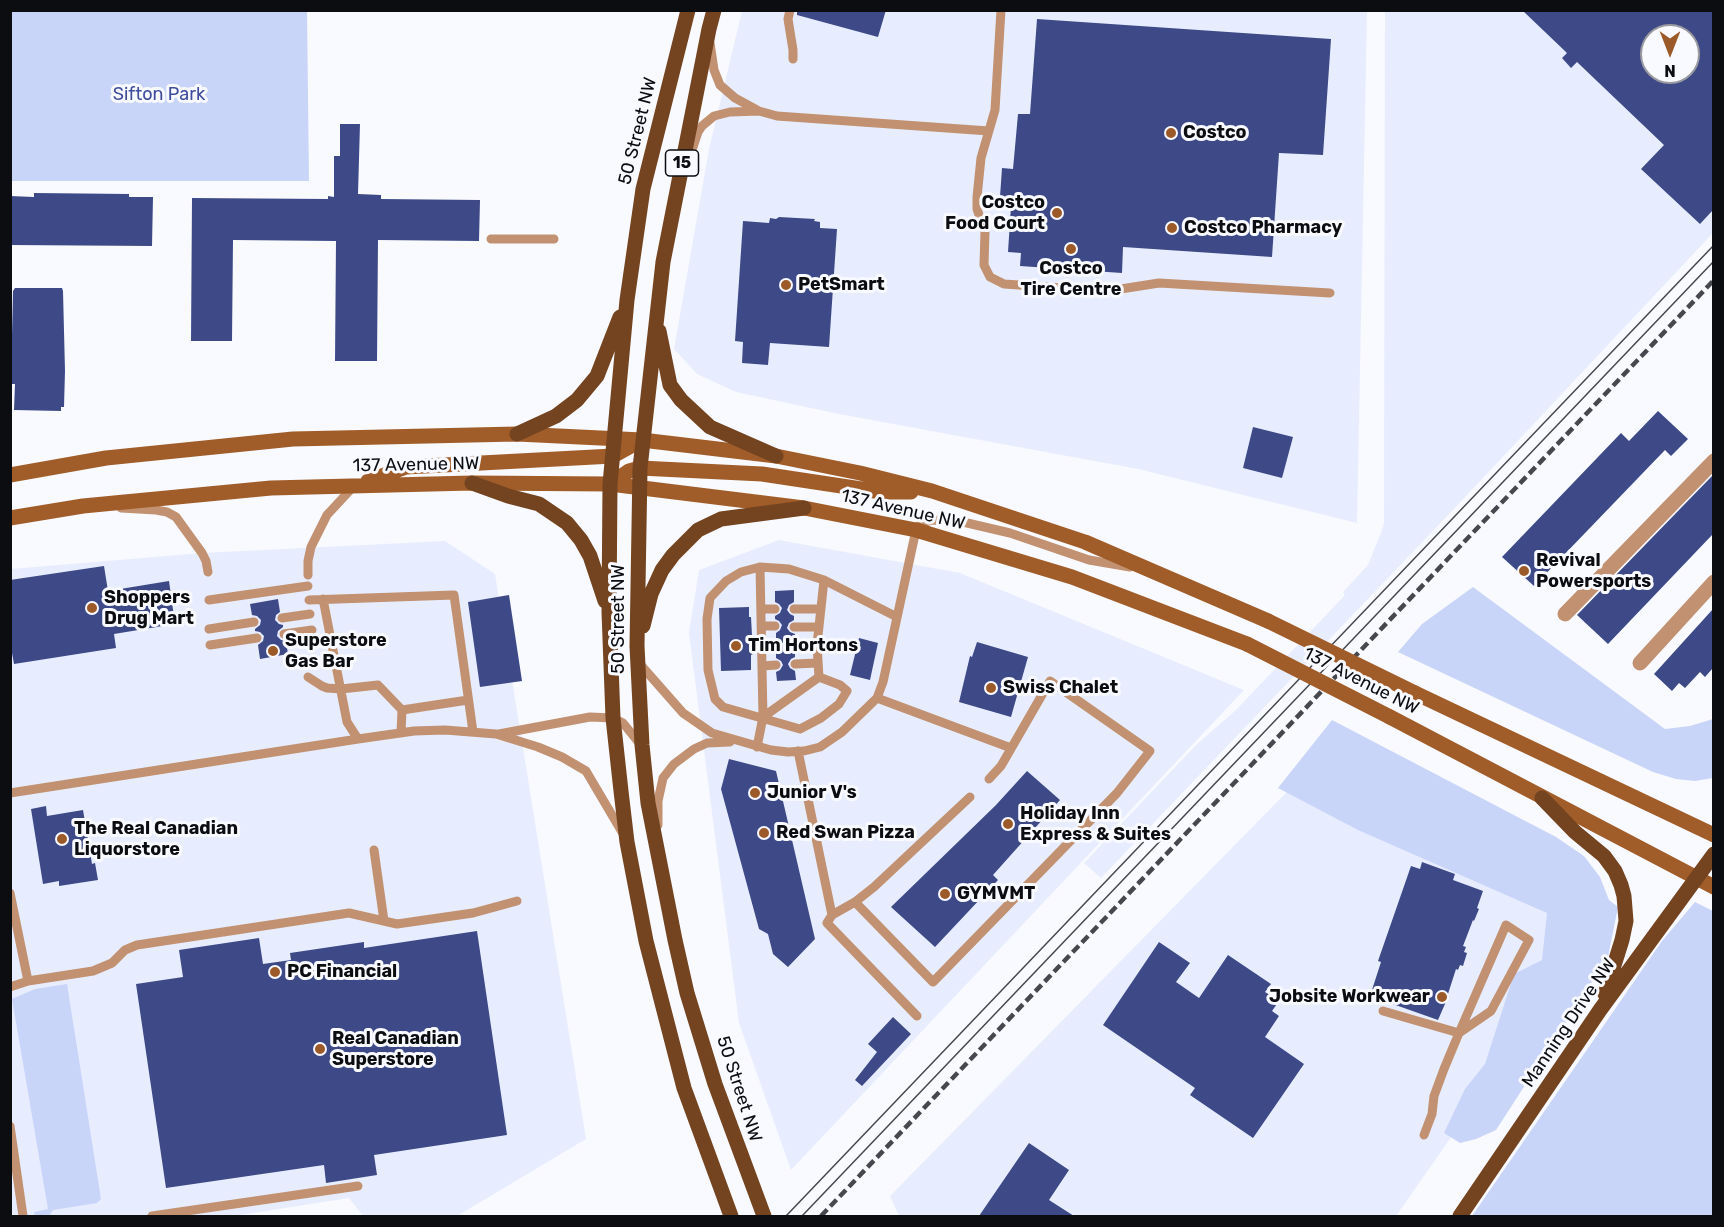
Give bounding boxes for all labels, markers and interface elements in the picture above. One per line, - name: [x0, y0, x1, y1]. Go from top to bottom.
- north arrow: [1640, 24, 1700, 84]
- text: N: [1664, 61, 1676, 80]
- street label: 50 Street NW: [614, 75, 662, 187]
- park label: Sifton Park: [113, 84, 205, 106]
- place label: Costco: [1183, 122, 1247, 144]
- marker: Costco: [1164, 126, 1178, 140]
- road number: 15: [666, 150, 698, 176]
- place label: Costco Food Court: [945, 192, 1045, 234]
- marker: Costco Food Court: [1050, 206, 1064, 220]
- place label: Costco Pharmacy: [1184, 217, 1342, 239]
- marker: Costco Pharmacy: [1165, 221, 1179, 235]
- marker: Costco Tire Centre: [1064, 242, 1078, 256]
- place label: Costco Tire Centre: [1021, 258, 1121, 300]
- place label: PetSmart: [798, 274, 885, 296]
- marker: PetSmart: [779, 278, 793, 292]
- street label: 137 Avenue NW: [353, 453, 479, 477]
- street label: 137 Avenue NW: [839, 485, 967, 535]
- place label: Revival Powersports: [1536, 550, 1651, 592]
- street label: 50 Street NW: [608, 564, 630, 674]
- marker: Revival Powersports: [1517, 564, 1531, 578]
- place label: Shoppers Drug Mart: [104, 587, 194, 630]
- marker: Shoppers Drug Mart: [85, 601, 99, 615]
- place label: Superstore Gas Bar: [285, 630, 387, 672]
- place label: Tim Hortons: [748, 635, 858, 657]
- marker: Tim Hortons: [729, 639, 743, 653]
- street label: 137 Avenue NW: [1300, 643, 1422, 719]
- marker: Superstore Gas Bar: [266, 644, 280, 658]
- place label: Swiss Chalet: [1003, 677, 1118, 699]
- marker: Swiss Chalet: [984, 681, 998, 695]
- place label: Junior V's: [767, 782, 857, 804]
- marker: Junior V's: [748, 786, 762, 800]
- place label: Holiday Inn Express & Suites: [1020, 803, 1171, 846]
- marker: Holiday Inn Express & Suites: [1001, 817, 1015, 831]
- place label: The Real Canadian Liquorstore: [74, 818, 238, 860]
- place label: Red Swan Pizza: [776, 822, 915, 844]
- marker: Red Swan Pizza: [757, 826, 771, 840]
- marker: The Real Canadian Liquorstore: [55, 832, 69, 846]
- place label: GYMVMT: [957, 883, 1035, 905]
- marker: GYMVMT: [938, 887, 952, 901]
- street label: Manning Drive NW: [1518, 954, 1620, 1092]
- place label: PC Financial: [287, 961, 397, 983]
- marker: PC Financial: [268, 965, 282, 979]
- place label: Jobsite Workwear: [1269, 986, 1430, 1008]
- marker: Jobsite Workwear: [1435, 990, 1449, 1004]
- place label: Real Canadian Superstore: [332, 1028, 459, 1070]
- street label: 50 Street NW: [712, 1033, 766, 1145]
- marker: Real Canadian Superstore: [313, 1042, 327, 1056]

